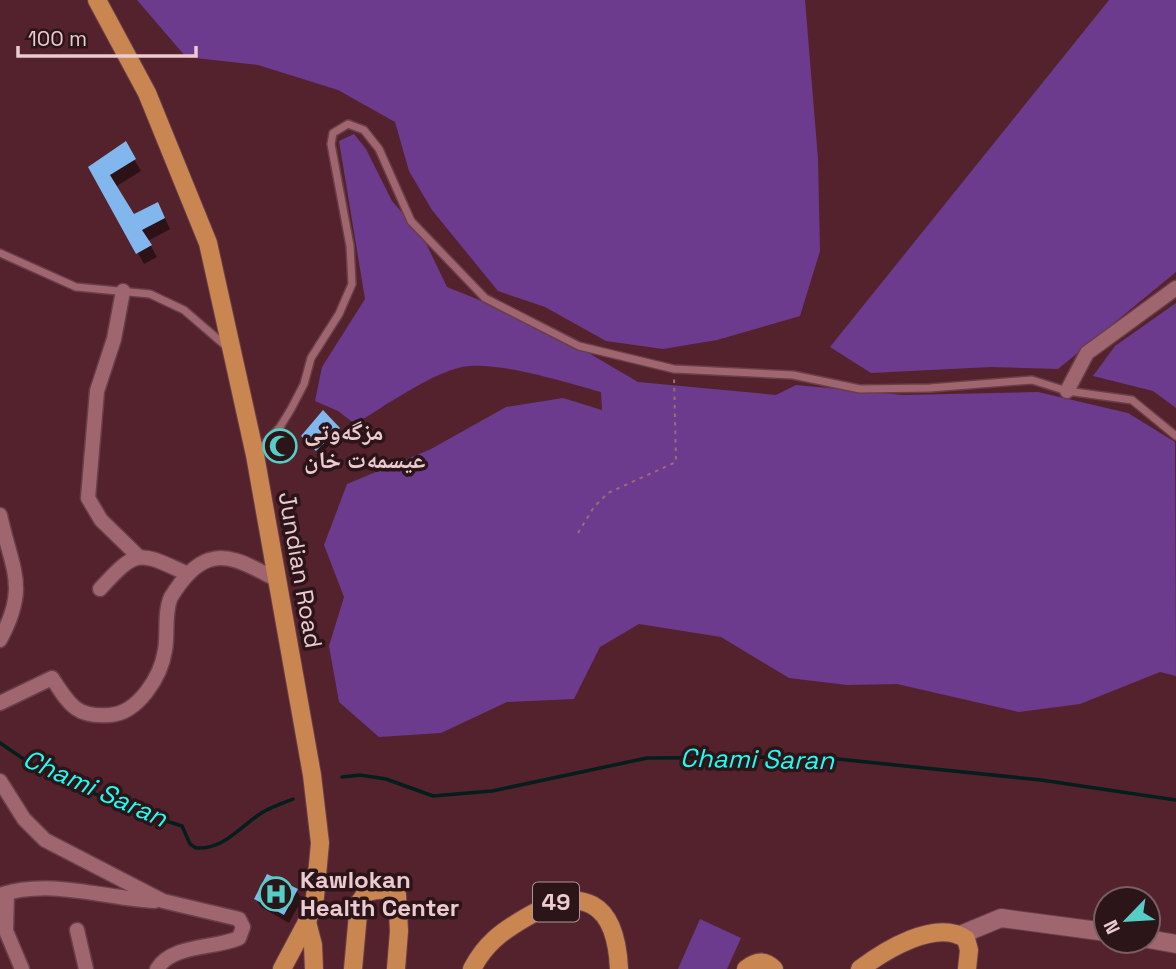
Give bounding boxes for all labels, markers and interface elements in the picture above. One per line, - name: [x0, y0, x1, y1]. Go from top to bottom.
- scale bar: [18, 14, 196, 58]
- text: 100 m: [28, 25, 87, 52]
- place label: مزگەوتی عیسمەت خان: [304, 416, 425, 475]
- mosque icon: مزگەوتی عیسمەت خان: [261, 427, 299, 465]
- street label: Jundian Road: [272, 489, 329, 650]
- water label: Chami Saran: [18, 741, 173, 835]
- water label: Chami Saran: [680, 741, 835, 777]
- place label: Kawlokan Health Center: [300, 864, 459, 923]
- hospital icon: Kawlokan Health Center: [257, 875, 295, 913]
- road number: 49: [533, 882, 579, 922]
- north arrow: [1092, 885, 1162, 955]
- text: N: [1098, 916, 1126, 938]

